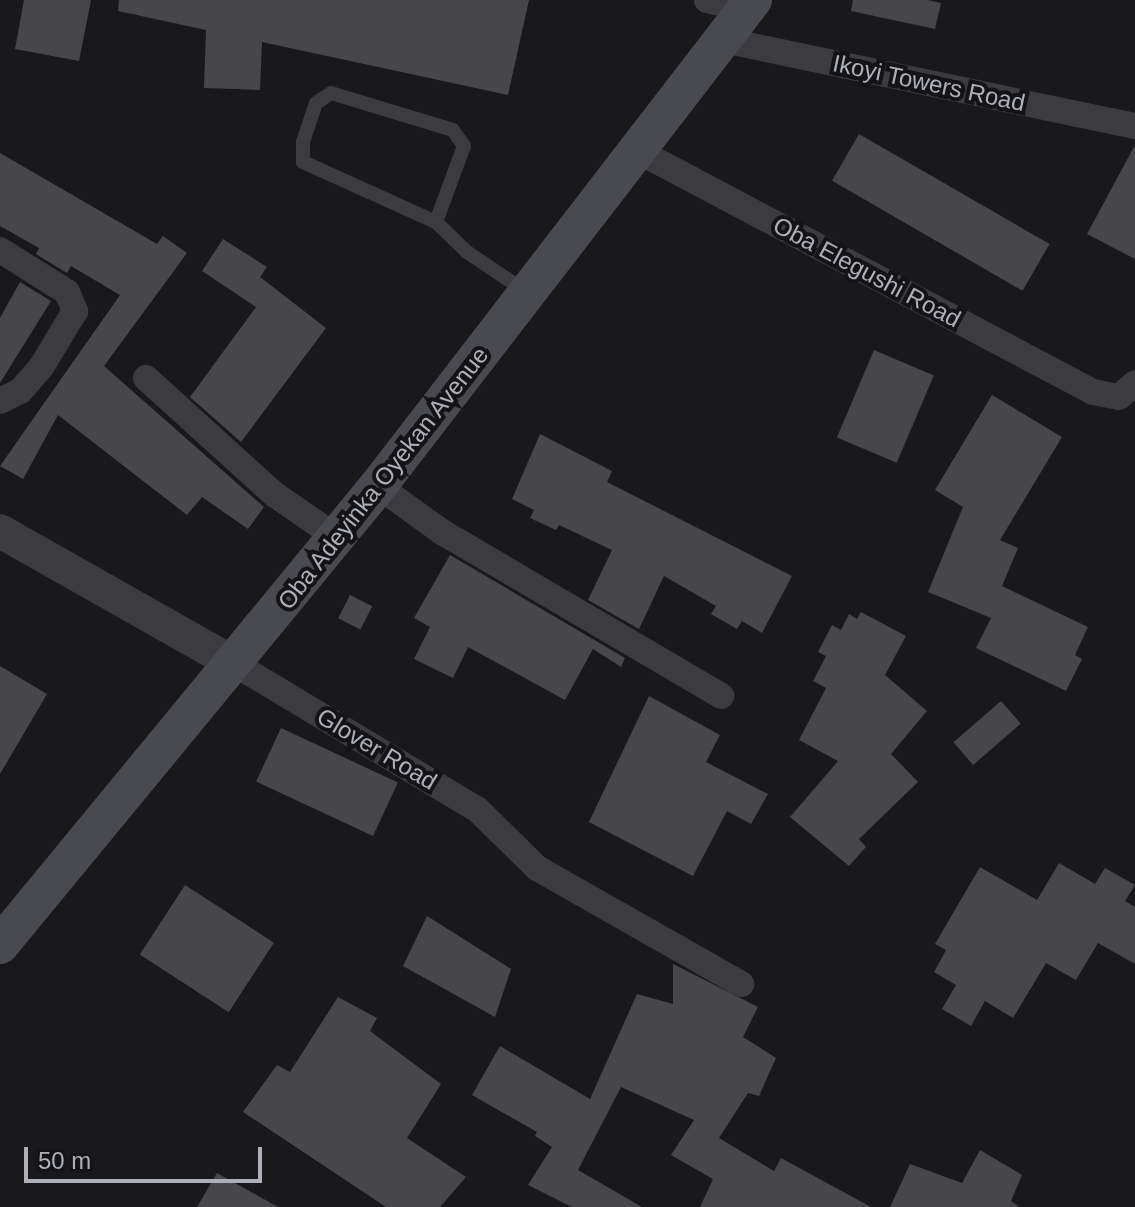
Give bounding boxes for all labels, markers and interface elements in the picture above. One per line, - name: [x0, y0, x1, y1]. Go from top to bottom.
- street label: Ikoyi Towers Road: [830, 49, 1028, 117]
- street label: Oba Elegushi Road: [768, 210, 966, 334]
- street label: Oba Adeyinka Oyekan Avenue: [271, 340, 495, 616]
- street label: Glover Road: [312, 702, 442, 796]
- scale bar: [28, 1131, 266, 1181]
- text: 50 m: [38, 1147, 91, 1174]

